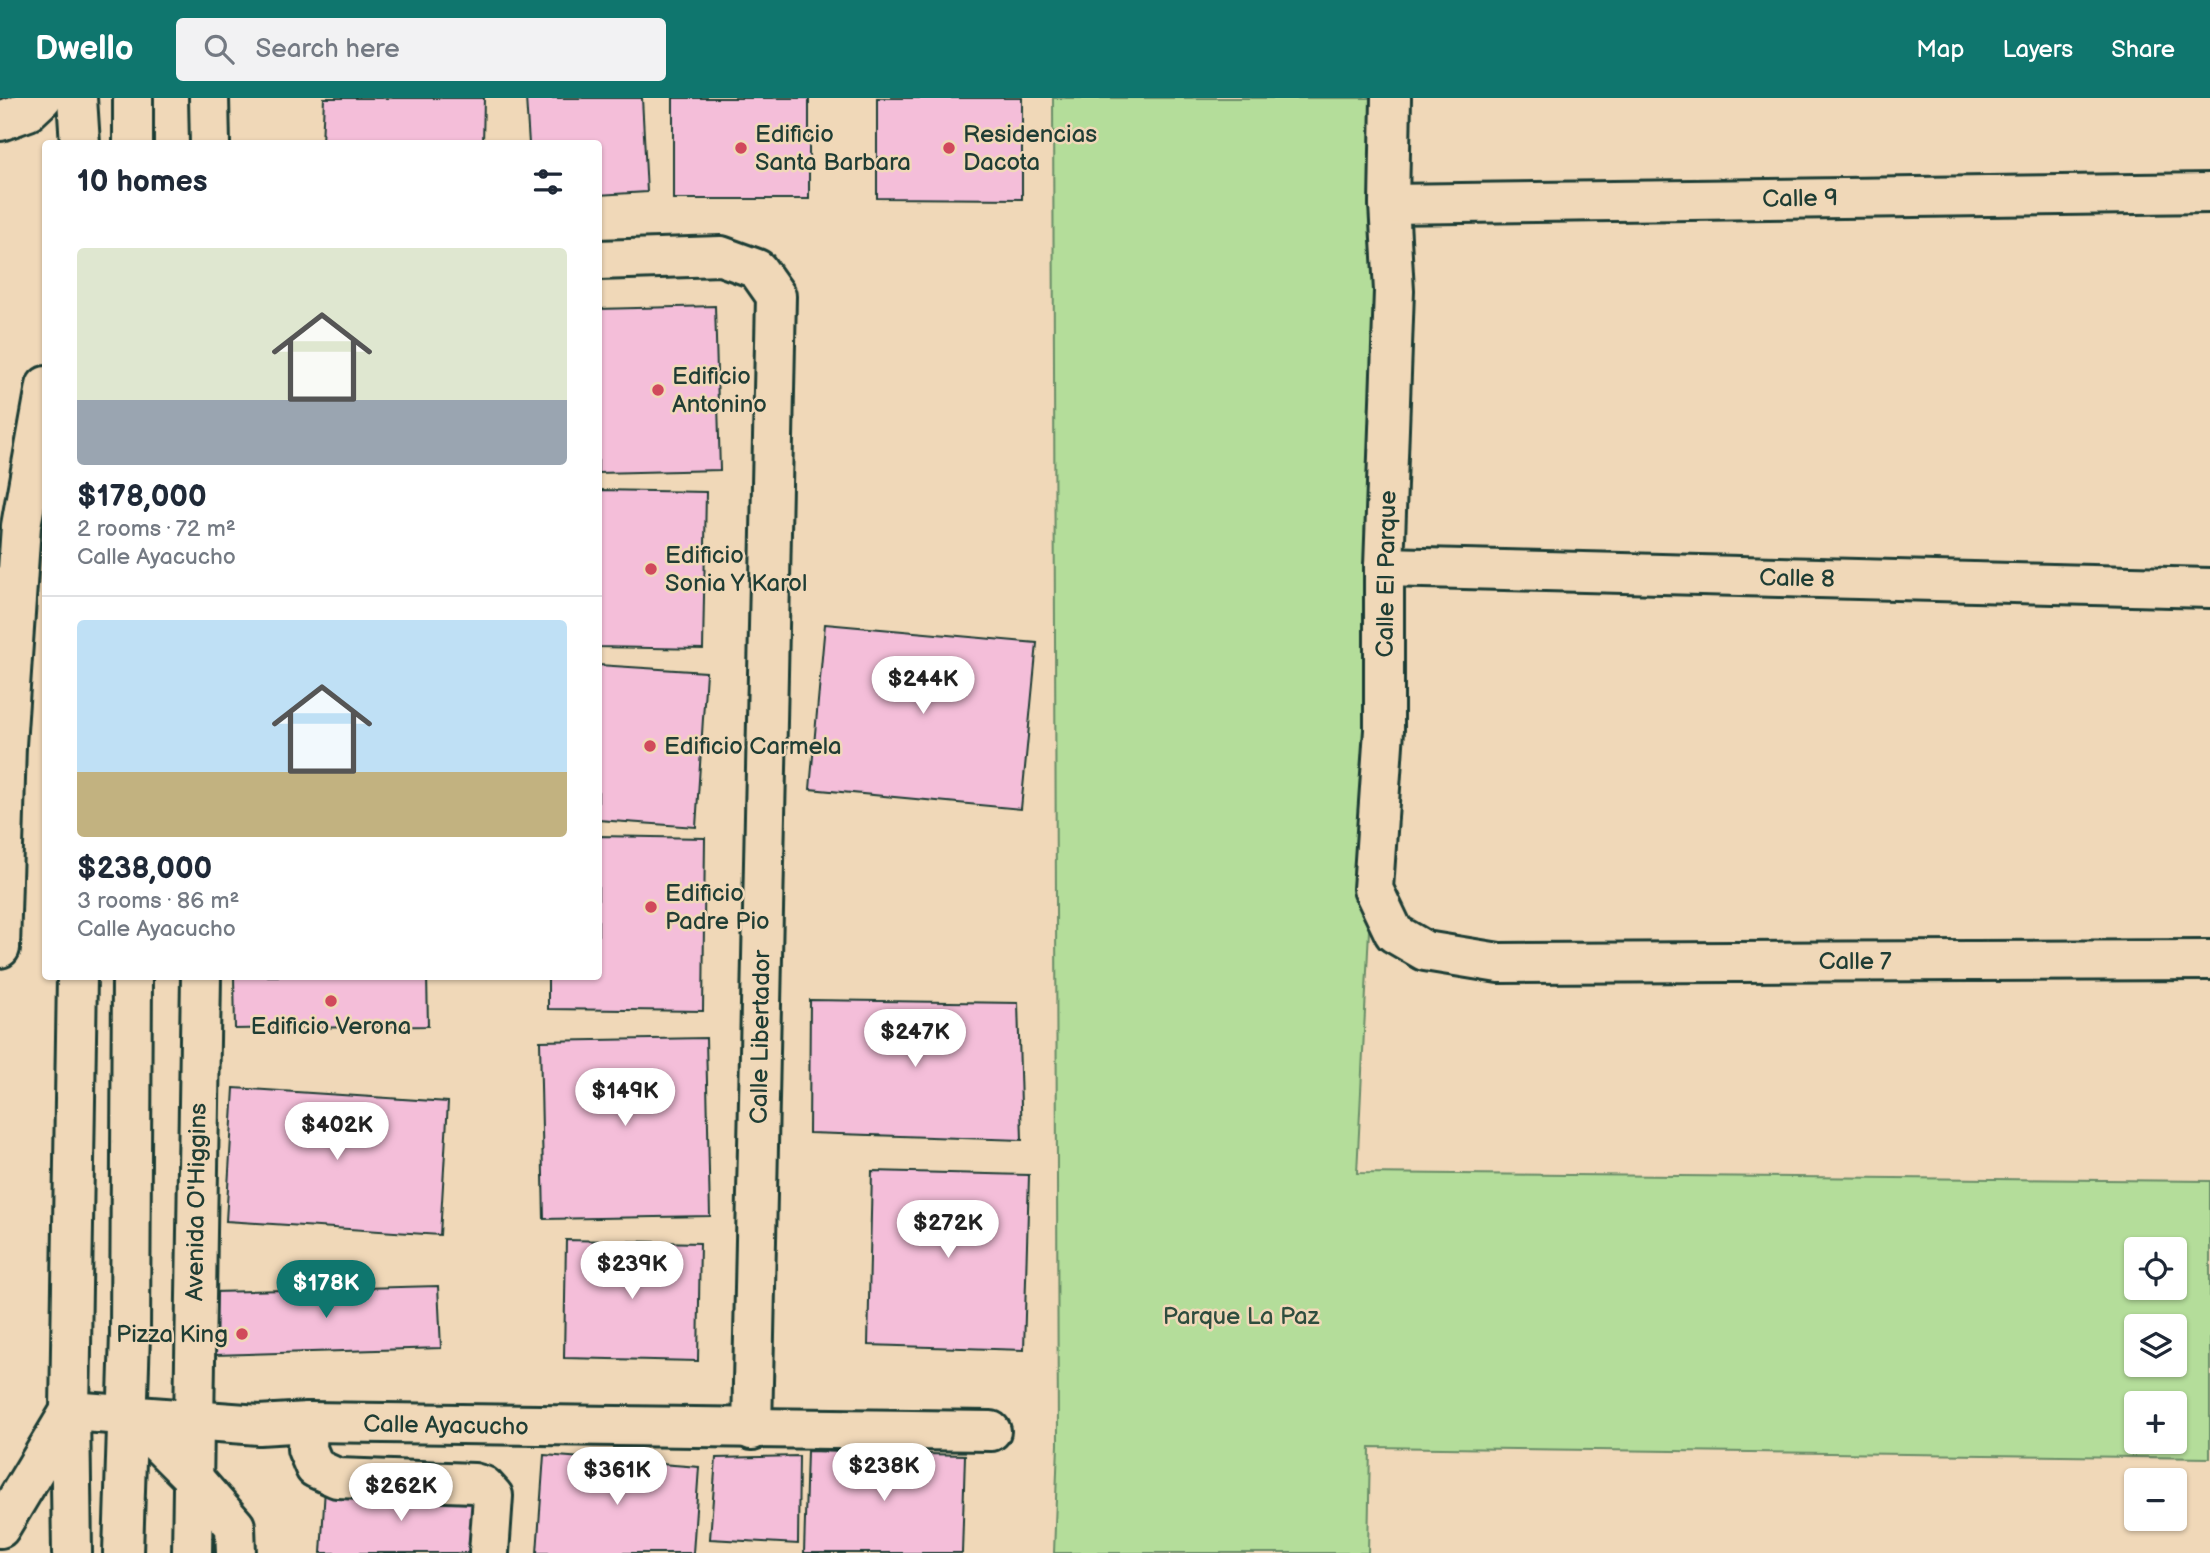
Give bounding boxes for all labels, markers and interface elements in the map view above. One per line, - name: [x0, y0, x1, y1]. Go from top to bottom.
- search box: [176, 18, 666, 81]
- text: Dwello: [35, 29, 134, 69]
- icon: search: [200, 30, 238, 68]
- text: Search here: [256, 34, 400, 65]
- text: Map: [1916, 35, 1964, 64]
- text: Layers: [2002, 35, 2073, 64]
- text: Share: [2111, 35, 2175, 64]
- place label: Edificio Santa Barbara: [755, 120, 911, 177]
- place label: Residencias Dacota: [963, 120, 1097, 177]
- marker: Edificio Santa Barbara: [733, 140, 749, 156]
- marker: Residencias Dacota: [941, 140, 957, 156]
- icon: filters: [529, 163, 567, 201]
- text: 10 homes: [77, 164, 208, 200]
- street label: Calle 9: [1762, 183, 1838, 214]
- icon: home: [259, 294, 385, 420]
- place label: Edificio Antonino: [672, 362, 767, 419]
- marker: Edificio Antonino: [650, 382, 666, 398]
- text: $178,000: [77, 479, 207, 515]
- street label: Calle El Parque: [1371, 490, 1402, 658]
- text: 2 rooms · 72 m²: [77, 515, 236, 543]
- place label: Edificio Sonia Y Karol: [665, 541, 807, 598]
- text: Calle Ayacucho: [77, 543, 236, 571]
- marker: Edificio Sonia Y Karol: [643, 561, 659, 577]
- street label: Calle 8: [1759, 563, 1835, 594]
- pin: $244K: [874, 656, 972, 716]
- text: $244K: [888, 665, 958, 693]
- icon: home: [259, 666, 385, 792]
- place label: Edificio Carmela: [664, 732, 842, 761]
- marker: Edificio Carmela: [642, 738, 658, 754]
- text: $238,000: [77, 851, 212, 887]
- place label: Edificio Padre Pio: [665, 879, 770, 936]
- text: 3 rooms · 86 m²: [77, 887, 239, 915]
- marker: Edificio Padre Pio: [643, 899, 659, 915]
- text: Calle Ayacucho: [77, 915, 236, 943]
- street label: Calle 7: [1818, 947, 1892, 976]
- street label: Calle Libertador: [744, 949, 777, 1124]
- marker: Edificio Verona: [323, 993, 339, 1009]
- pin: $247K: [866, 1010, 964, 1069]
- place label: Edificio Verona: [251, 1012, 411, 1041]
- text: $247K: [880, 1018, 950, 1046]
- pin: $149K: [576, 1068, 674, 1128]
- text: $149K: [591, 1077, 659, 1105]
- pin: $402K: [288, 1102, 386, 1162]
- street label: Avenida O'Higgins: [180, 1103, 213, 1301]
- text: $402K: [301, 1111, 373, 1139]
- pin: $272K: [899, 1200, 997, 1260]
- text: $272K: [913, 1209, 983, 1237]
- map controls: [2124, 1237, 2187, 1531]
- button: locate: [2124, 1237, 2187, 1300]
- pin: $239K: [583, 1242, 681, 1301]
- text: $239K: [597, 1250, 667, 1278]
- pin: $178K: [277, 1260, 375, 1320]
- text: $178K: [293, 1269, 360, 1297]
- park label: Parque La Paz: [1163, 1302, 1320, 1331]
- button: layers: [2124, 1314, 2187, 1377]
- place label: Pizza King: [116, 1320, 228, 1349]
- marker: Pizza King: [234, 1326, 250, 1342]
- button: +: [2124, 1391, 2187, 1454]
- street label: Calle Ayacucho: [363, 1410, 529, 1441]
- pin: $238K: [835, 1444, 933, 1503]
- pin: $361K: [568, 1448, 666, 1507]
- text: $238K: [848, 1452, 920, 1480]
- text: $361K: [583, 1456, 651, 1484]
- pin: $262K: [352, 1464, 450, 1523]
- button: −: [2124, 1468, 2187, 1531]
- text: $262K: [365, 1472, 437, 1500]

